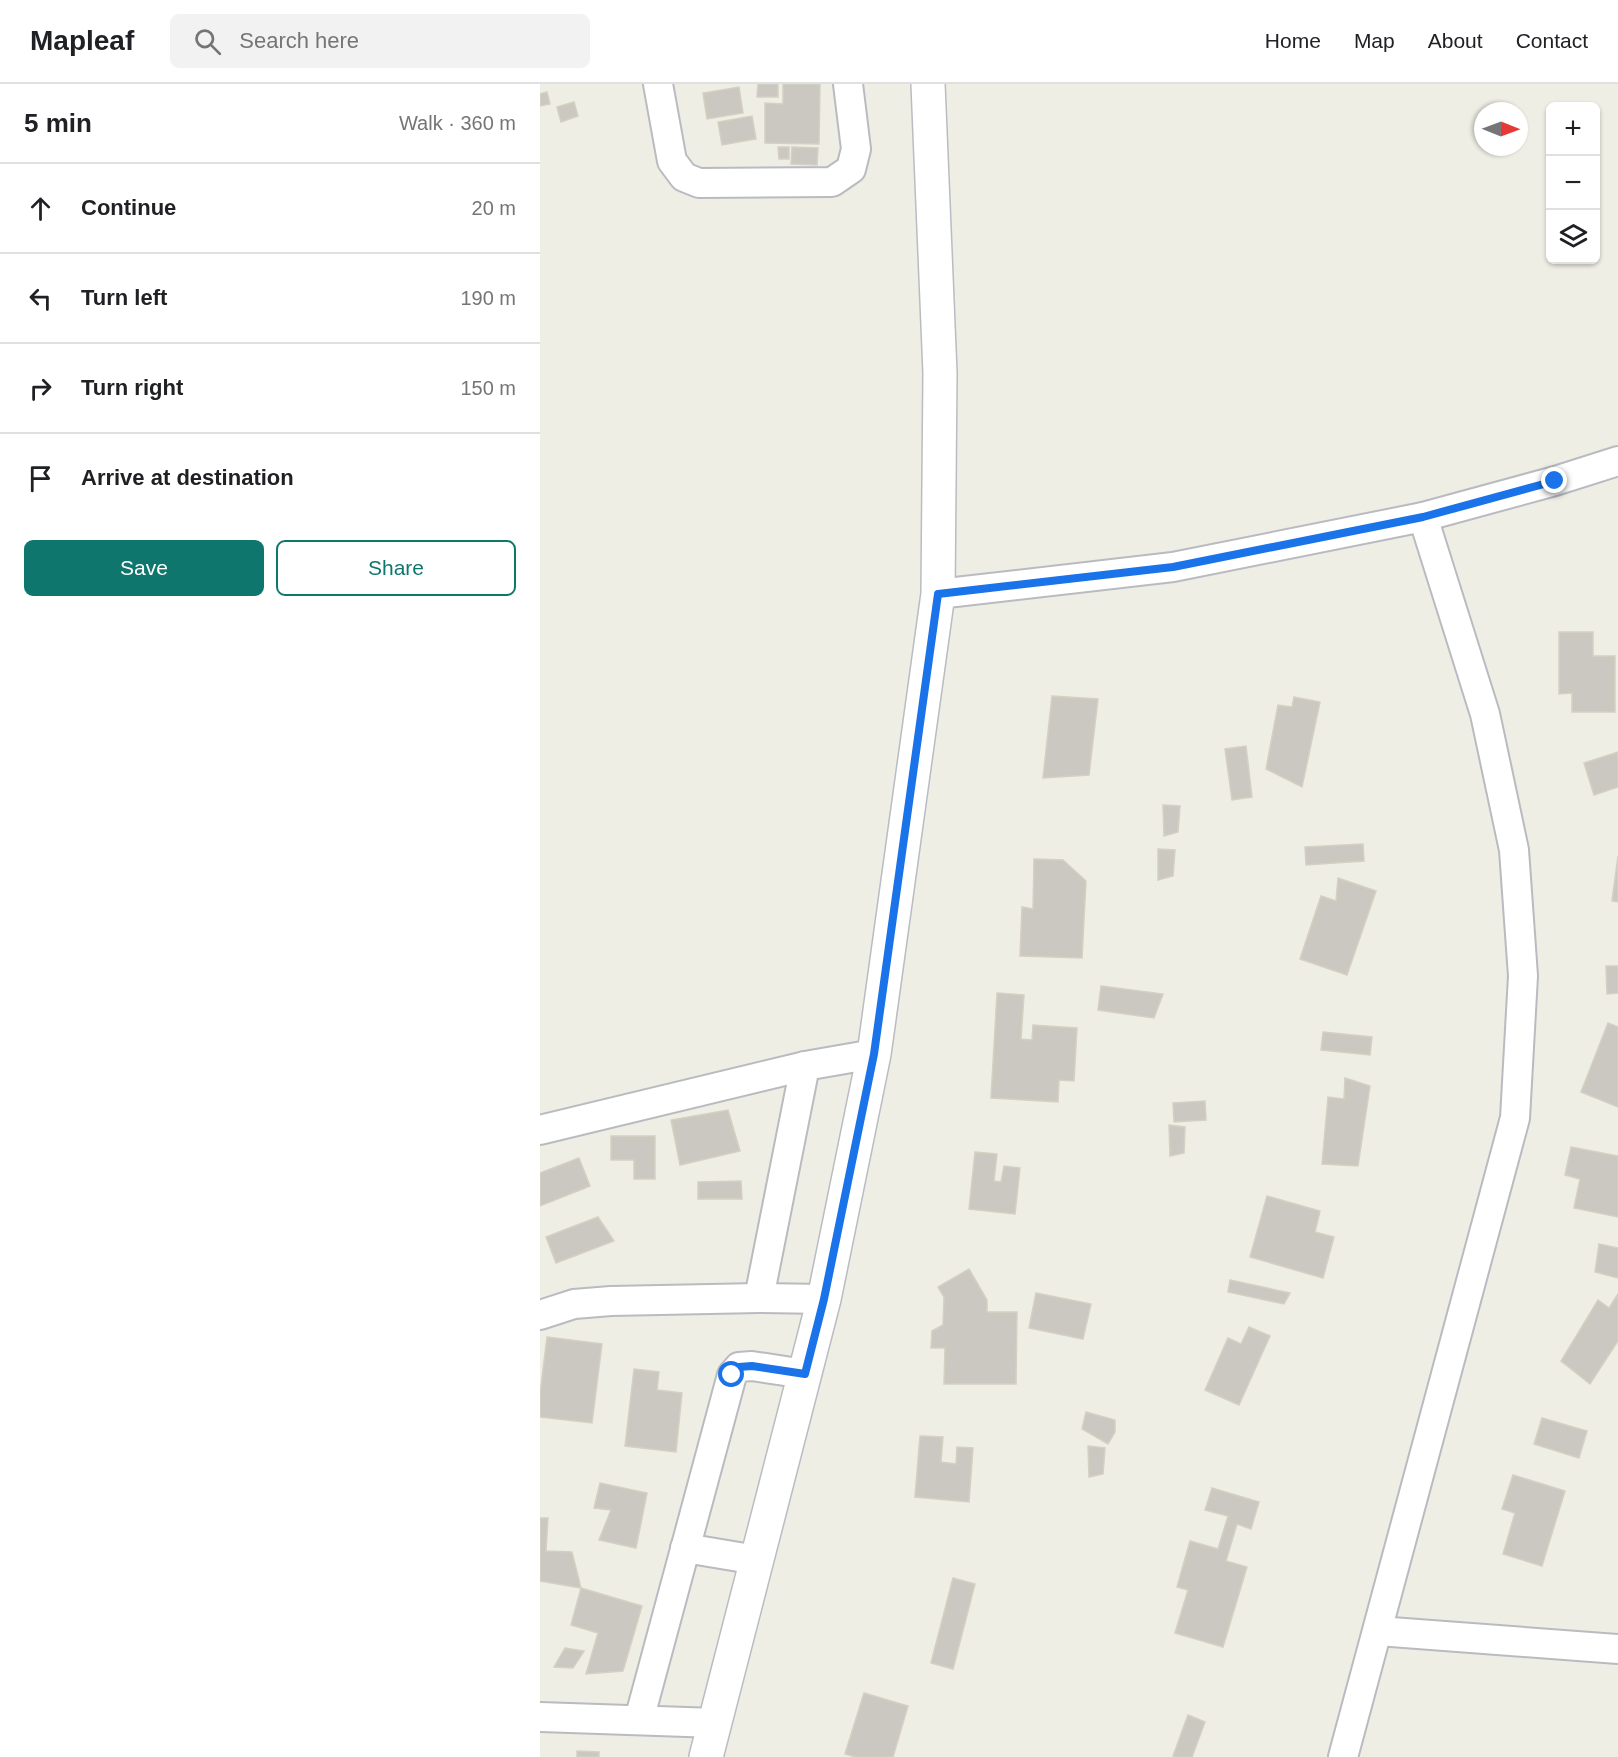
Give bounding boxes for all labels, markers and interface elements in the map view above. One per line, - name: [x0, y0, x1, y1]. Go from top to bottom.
- search box: [170, 14, 590, 68]
- text: Mapleaf: [30, 25, 134, 56]
- icon: search: [191, 25, 224, 58]
- text: Search here: [239, 28, 359, 53]
- text: Home: [1265, 29, 1321, 52]
- text: Map: [1354, 29, 1395, 52]
- text: About: [1428, 29, 1483, 52]
- text: Contact: [1516, 29, 1588, 52]
- north arrow: [1474, 102, 1528, 156]
- map controls: [1546, 102, 1600, 264]
- button: +: [1546, 102, 1600, 156]
- text: 5 min: [24, 108, 92, 138]
- text: Walk · 360 m: [399, 112, 516, 134]
- button: −: [1546, 156, 1600, 210]
- icon: ahead: [24, 192, 57, 225]
- text: Continue: [81, 195, 176, 220]
- text: 20 m: [472, 197, 516, 219]
- button: layers: [1546, 210, 1600, 264]
- icon: left: [24, 282, 57, 315]
- text: Turn left: [81, 285, 167, 310]
- text: 190 m: [460, 287, 516, 309]
- icon: right: [24, 372, 57, 405]
- text: Turn right: [81, 375, 183, 400]
- text: 150 m: [460, 377, 516, 399]
- icon: arrive: [24, 462, 57, 495]
- text: Arrive at destination: [81, 465, 294, 490]
- route end: [1541, 467, 1567, 493]
- button: Save: [24, 540, 264, 596]
- button: Share: [276, 540, 516, 596]
- route start: [718, 1361, 744, 1387]

